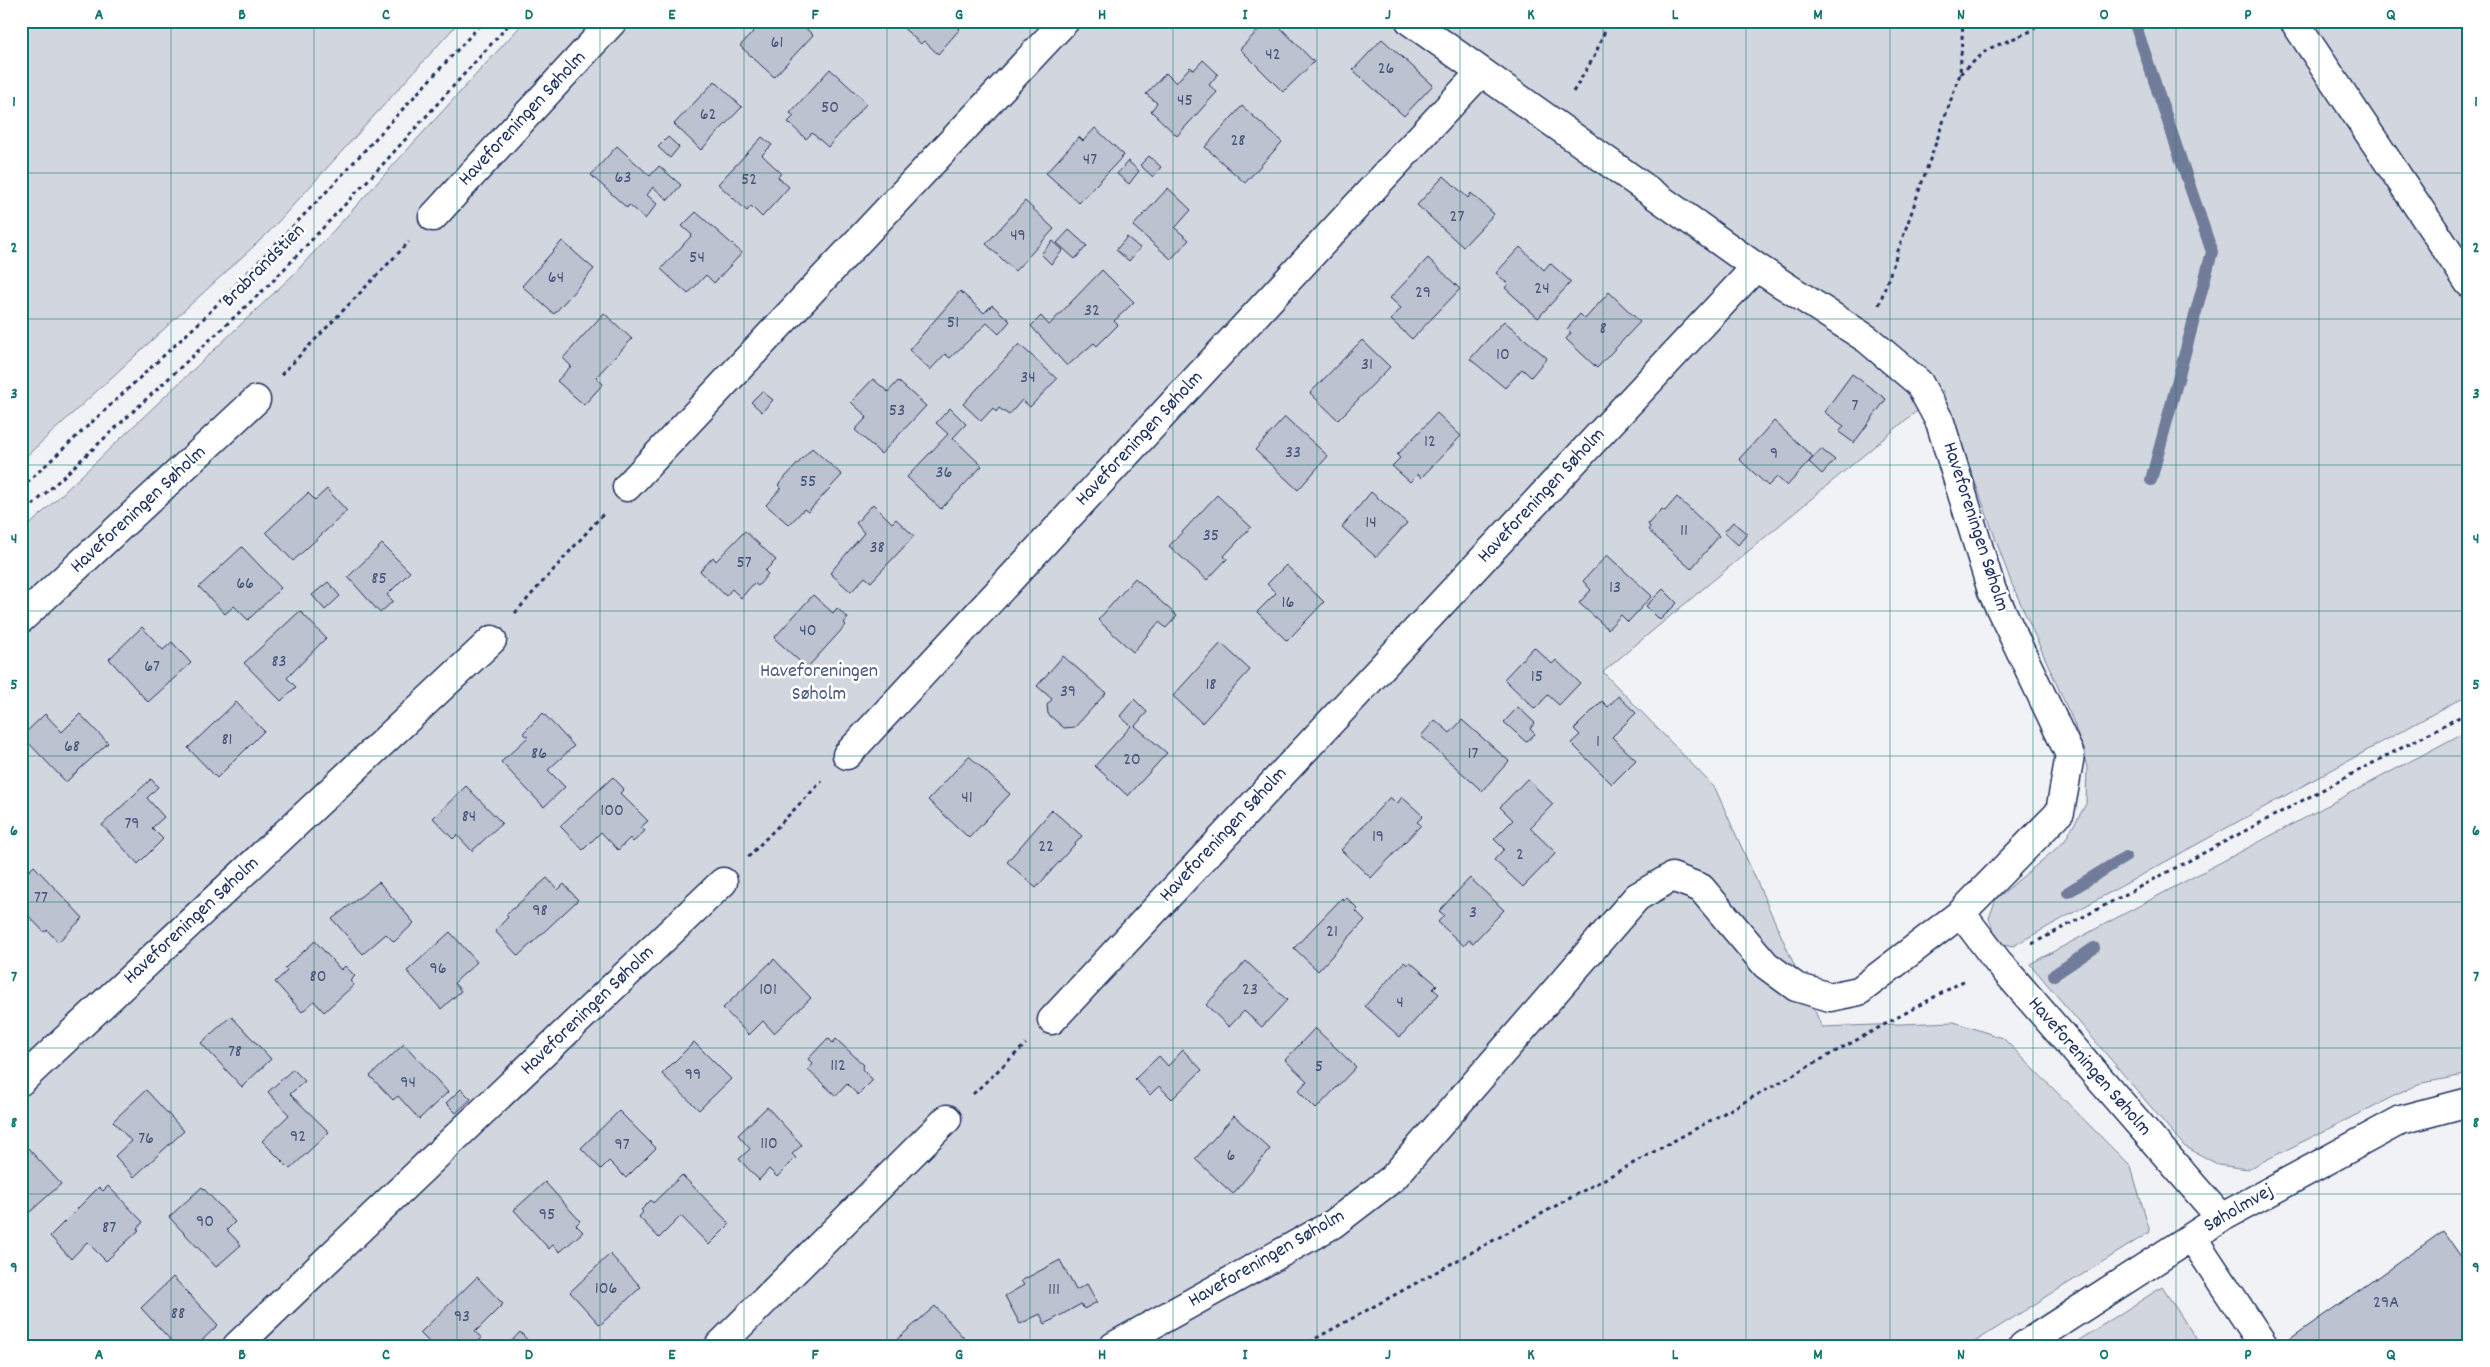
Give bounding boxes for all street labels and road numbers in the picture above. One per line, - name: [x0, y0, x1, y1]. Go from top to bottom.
- street label: Haveforeningen Søholm: [452, 45, 594, 193]
- street label: Brabrandstien: [216, 218, 312, 314]
- street label: Haveforeningen Søholm: [1069, 365, 1211, 513]
- street label: Haveforeningen Søholm: [1471, 422, 1613, 570]
- street label: Haveforeningen Søholm: [65, 439, 213, 581]
- street label: Haveforeningen Søholm: [1934, 439, 2016, 615]
- street label: Haveforeningen Søholm: [1153, 761, 1295, 909]
- street label: Haveforeningen Søholm: [118, 850, 266, 992]
- street label: Haveforeningen Søholm: [515, 940, 661, 1082]
- street label: Haveforeningen Søholm: [2020, 991, 2158, 1143]
- street label: Søholmvej: [2199, 1178, 2279, 1240]
- street label: Haveforeningen Søholm: [1183, 1203, 1351, 1315]

